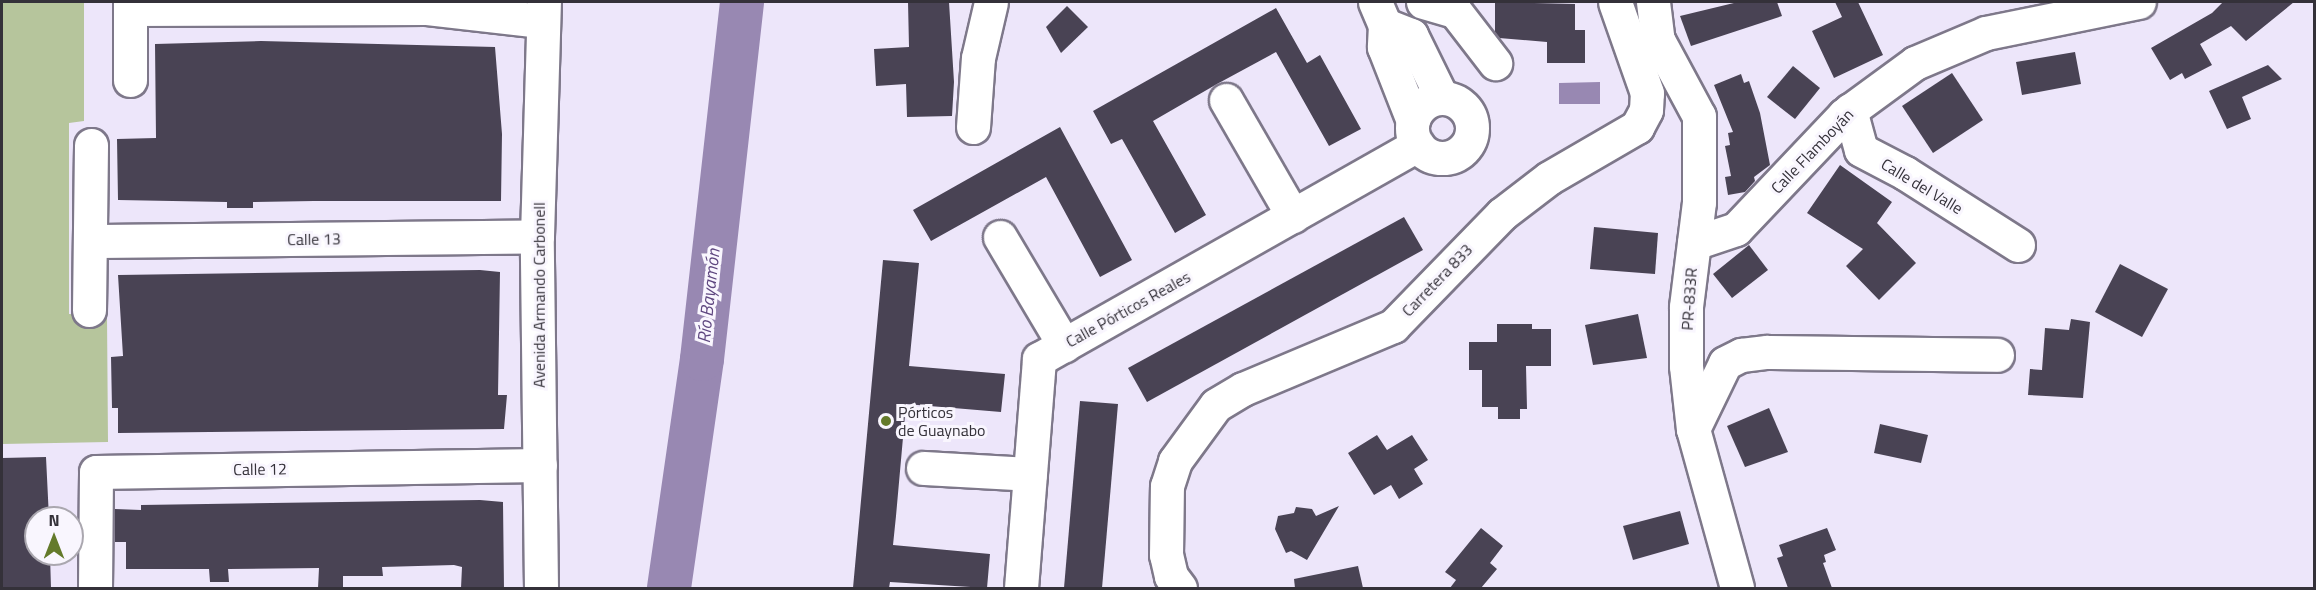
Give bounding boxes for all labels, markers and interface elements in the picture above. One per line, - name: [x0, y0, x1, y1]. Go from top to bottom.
- street label: Calle Flamboyán: [1767, 105, 1857, 197]
- street label: Calle del Valle: [1878, 154, 1966, 218]
- street label: Avenida Armando Carbonell: [529, 202, 549, 388]
- street label: Calle 13: [287, 229, 341, 249]
- street label: Carretera 833: [1398, 240, 1476, 320]
- water label: Río Bayamón: [693, 248, 725, 344]
- street label: Calle Pórticos Reales: [1062, 267, 1194, 351]
- street label: PR-833R: [1677, 267, 1701, 331]
- place label: Pórticos de Guaynabo: [898, 402, 986, 440]
- marker: Pórticos de Guaynabo: [879, 414, 893, 428]
- street label: Calle 12: [233, 459, 287, 479]
- north arrow: [24, 506, 84, 566]
- text: N: [48, 508, 60, 532]

